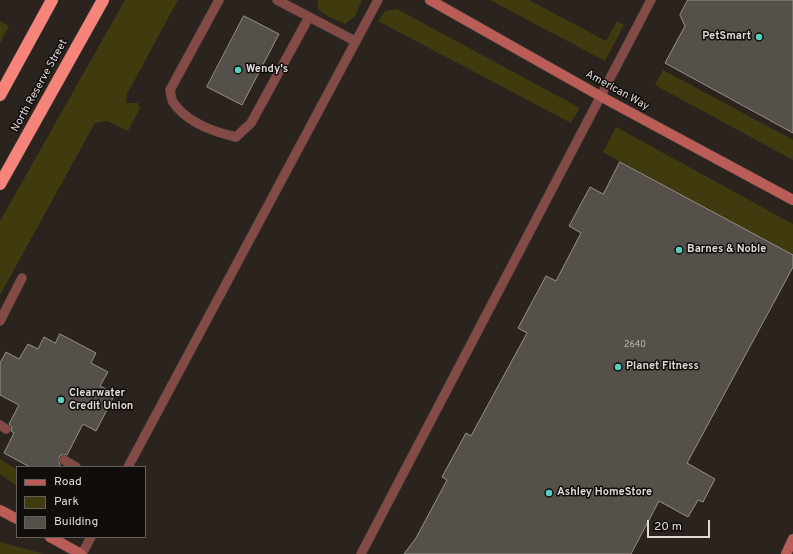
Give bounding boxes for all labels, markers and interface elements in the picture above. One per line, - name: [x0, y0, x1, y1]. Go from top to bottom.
- place label: PetSmart: [702, 30, 751, 44]
- marker: PetSmart: [754, 32, 764, 42]
- street label: North Reserve Street: [9, 37, 71, 135]
- place label: Wendy's: [246, 63, 288, 77]
- marker: Wendy's: [233, 65, 243, 75]
- street label: American Way: [583, 68, 651, 114]
- place label: Barnes & Noble: [687, 243, 766, 257]
- marker: Barnes & Noble: [674, 245, 684, 255]
- house number: 2640: [624, 340, 646, 350]
- place label: Planet Fitness: [626, 360, 699, 374]
- marker: Planet Fitness: [613, 362, 623, 372]
- place label: Clearwater Credit Union: [69, 387, 133, 413]
- marker: Clearwater Credit Union: [56, 395, 66, 405]
- legend: [16, 466, 146, 538]
- text: Road: [54, 474, 82, 490]
- place label: Ashley HomeStore: [557, 486, 652, 500]
- marker: Ashley HomeStore: [544, 488, 554, 498]
- text: Park: [54, 494, 79, 510]
- scale bar: [649, 512, 712, 538]
- text: Building: [54, 514, 98, 530]
- text: 20 m: [654, 519, 682, 535]

